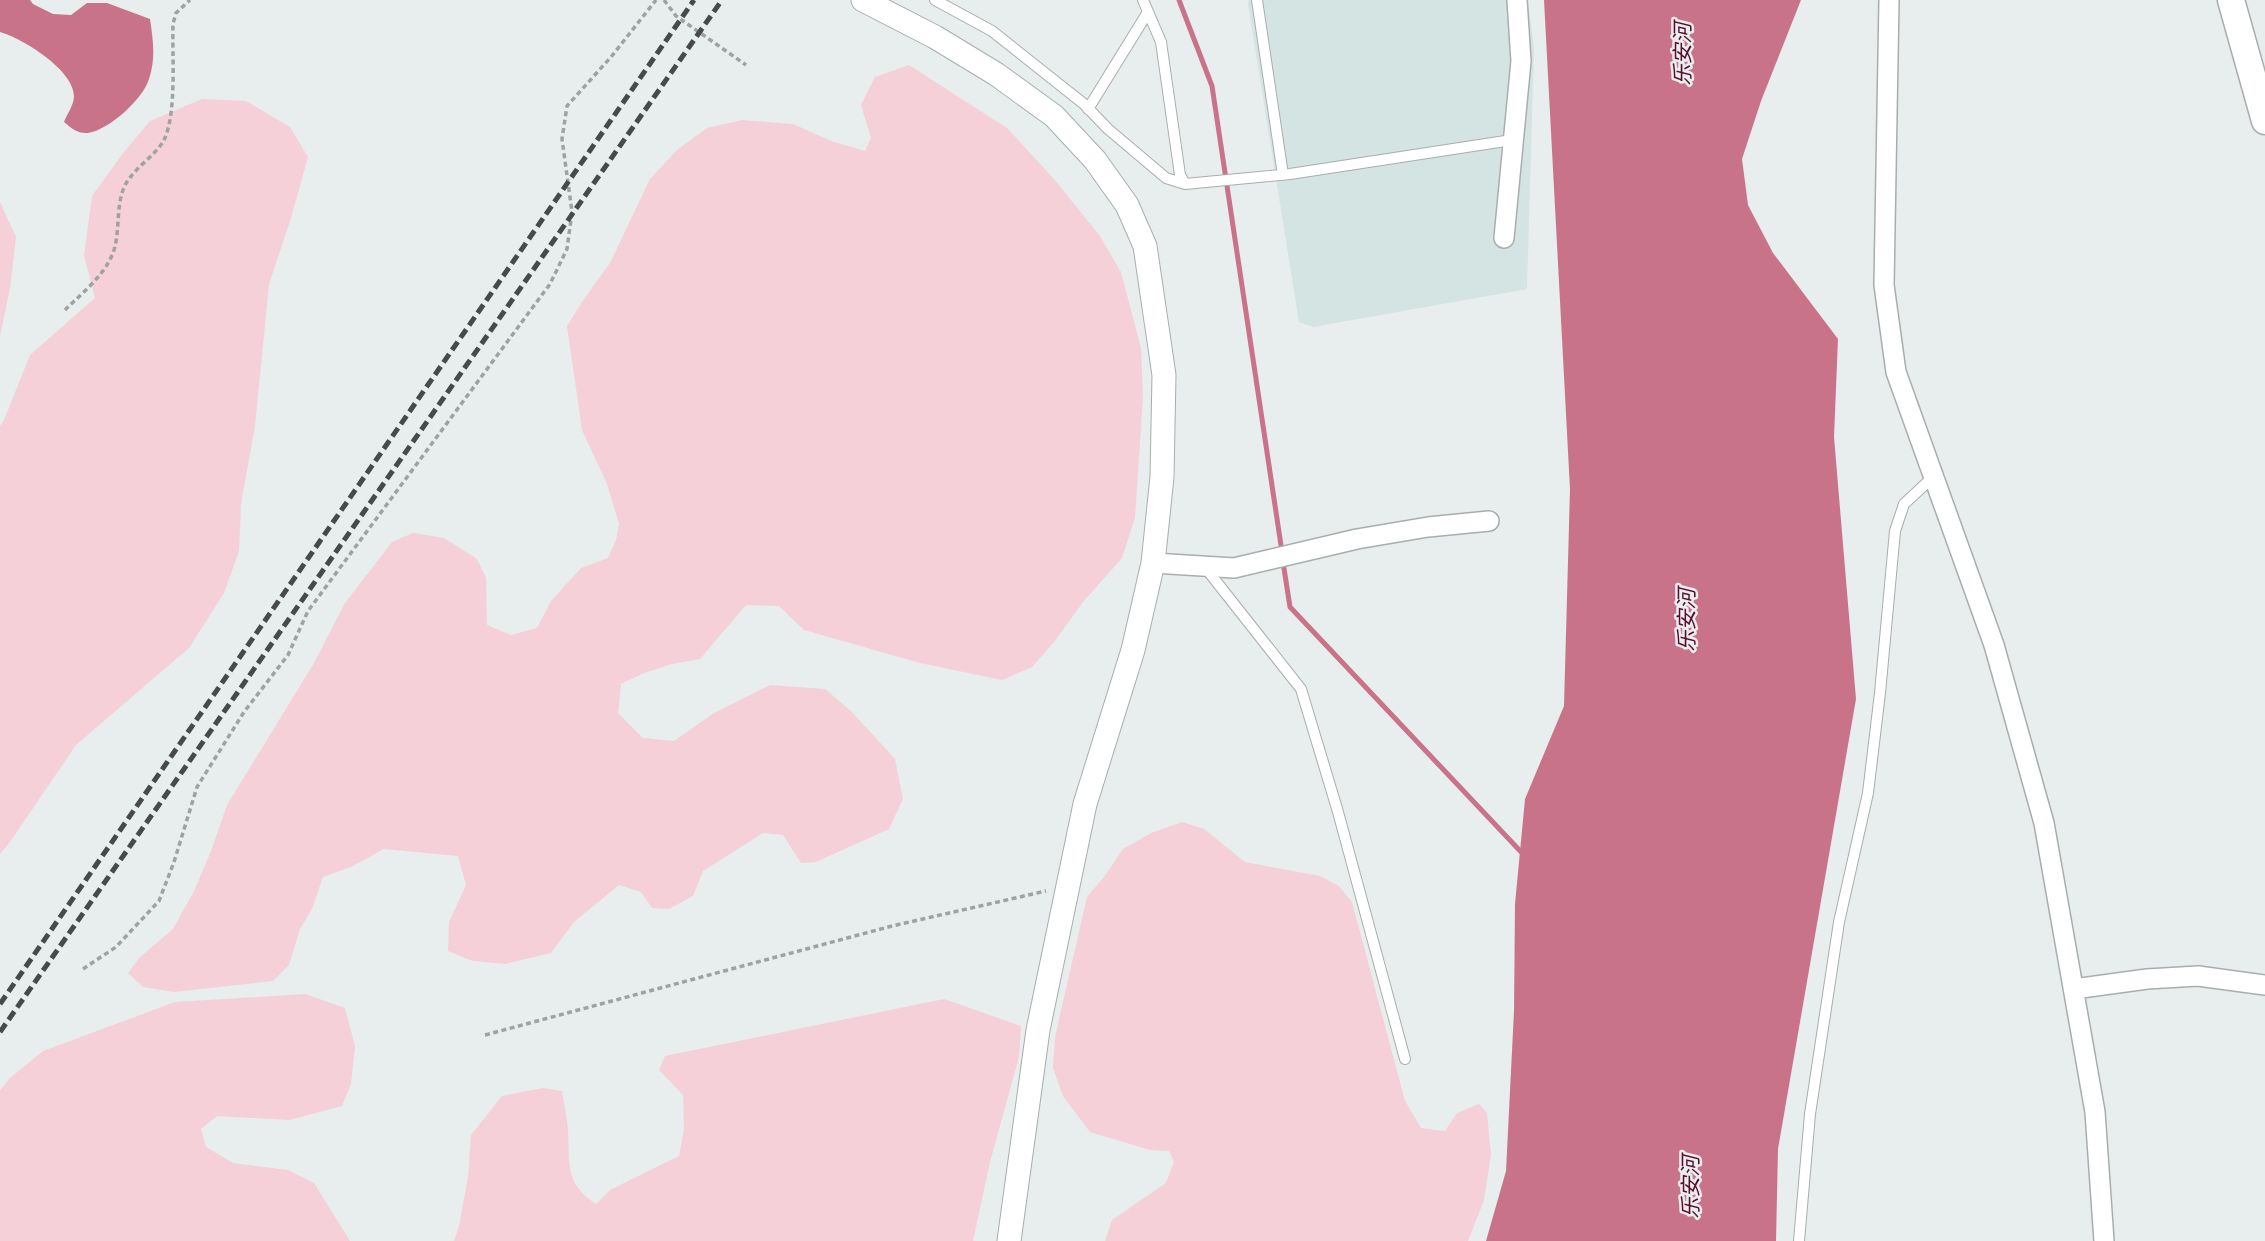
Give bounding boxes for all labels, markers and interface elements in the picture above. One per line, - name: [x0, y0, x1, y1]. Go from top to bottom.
- water label: 乐安河: [1670, 19, 1695, 86]
- water label: 乐安河: [1674, 585, 1699, 652]
- water label: 乐安河: [1678, 1152, 1703, 1219]

